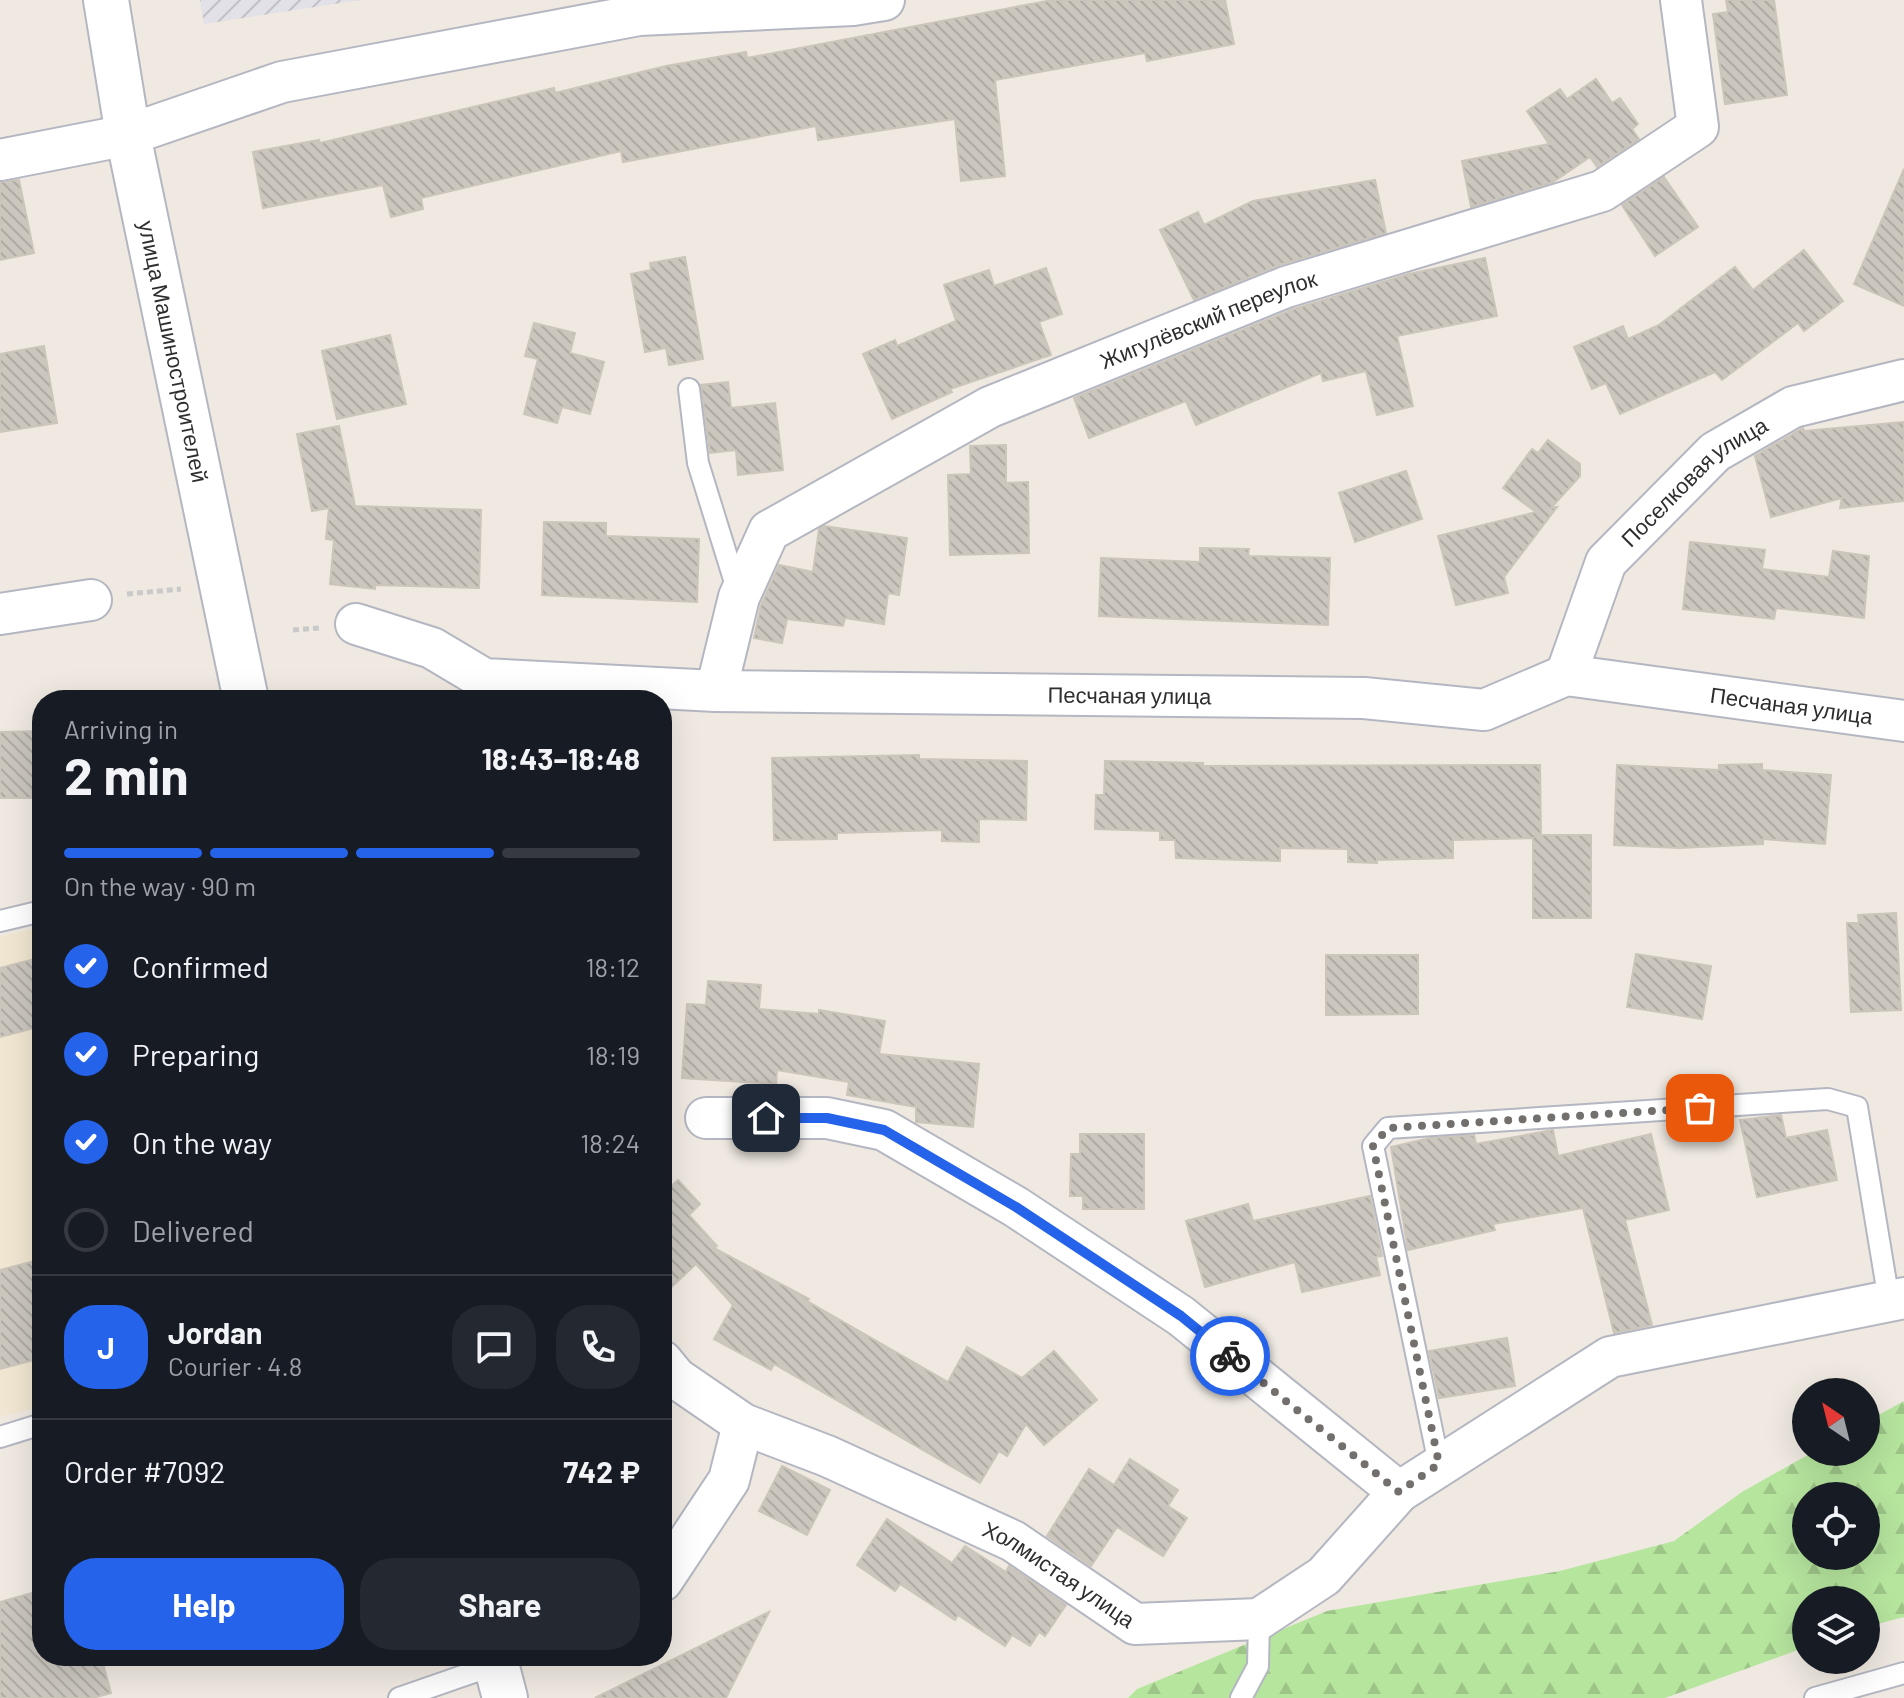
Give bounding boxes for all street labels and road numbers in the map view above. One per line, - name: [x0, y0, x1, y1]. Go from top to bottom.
- street label: улица Машиностроителей: [133, 218, 214, 485]
- street label: Жигулёвский переулок: [1096, 264, 1320, 373]
- street label: Поселковая улица: [1615, 410, 1772, 551]
- street label: Песчаная улица: [1047, 681, 1212, 709]
- street label: Песчаная улица: [1709, 681, 1875, 729]
- street label: Холмистая улица: [979, 1515, 1141, 1633]

